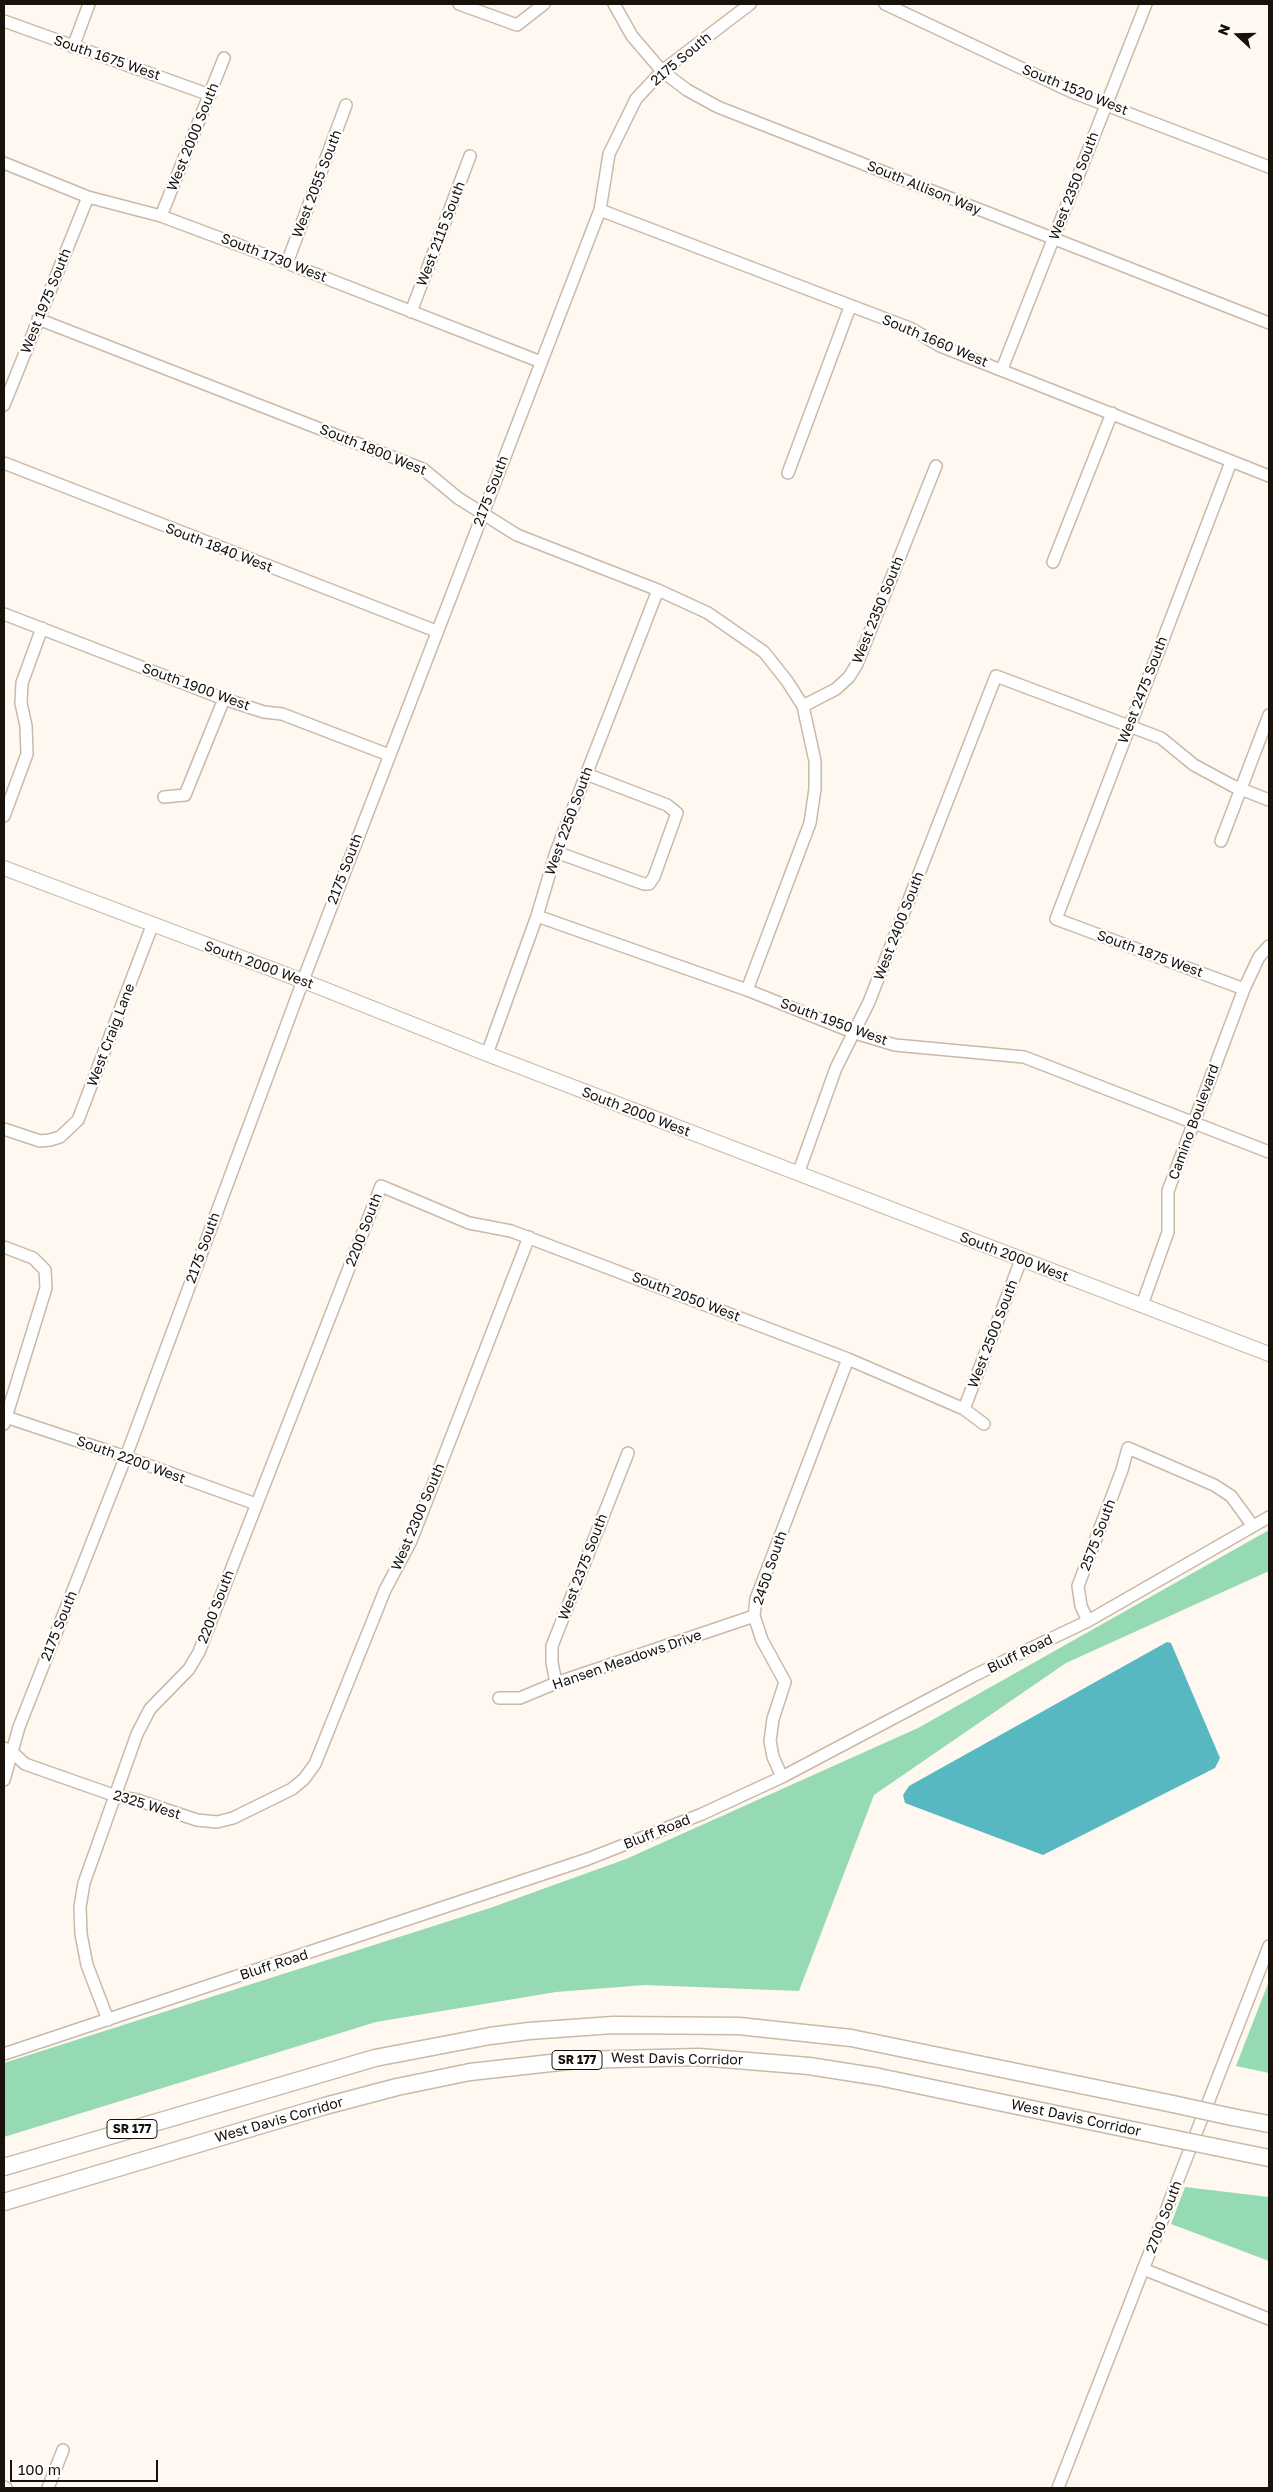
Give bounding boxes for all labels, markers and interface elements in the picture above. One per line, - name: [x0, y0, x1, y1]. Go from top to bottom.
- north arrow: [1213, 10, 1263, 60]
- text: N: [1214, 21, 1233, 37]
- street label: 2175 South: [647, 29, 715, 89]
- street label: South 1675 West: [51, 32, 163, 84]
- street label: South 1520 West: [1020, 61, 1130, 119]
- street label: West 2000 South: [164, 80, 222, 194]
- street label: West 2055 South: [289, 128, 345, 240]
- street label: West 2350 South: [1046, 130, 1102, 242]
- street label: South Allison Way: [864, 157, 984, 219]
- street label: West 2115 South: [413, 179, 469, 289]
- street label: South 1730 West: [219, 230, 329, 286]
- street label: West 1975 South: [17, 246, 75, 356]
- street label: South 1660 West: [879, 311, 991, 371]
- street label: South 1800 West: [317, 421, 429, 479]
- street label: 2175 South: [470, 453, 512, 529]
- street label: South 1840 West: [163, 520, 275, 576]
- street label: West 2350 South: [849, 554, 907, 666]
- street label: West 2475 South: [1115, 634, 1171, 746]
- street label: South 1900 West: [140, 660, 252, 714]
- street label: West 2250 South: [542, 765, 596, 877]
- street label: 2175 South: [324, 831, 366, 907]
- street label: West 2400 South: [871, 869, 927, 983]
- street label: South 1875 West: [1095, 927, 1205, 981]
- street label: South 2000 West: [202, 937, 316, 993]
- street label: West Craig Lane: [84, 981, 138, 1089]
- street label: South 1950 West: [778, 995, 890, 1049]
- street label: Camino Boulevard: [1165, 1062, 1223, 1182]
- street label: South 2000 West: [579, 1084, 693, 1140]
- street label: 2200 South: [342, 1191, 386, 1269]
- street label: 2175 South: [182, 1210, 224, 1286]
- street label: South 2000 West: [957, 1229, 1071, 1285]
- street label: South 2050 West: [629, 1269, 743, 1325]
- street label: West 2500 South: [965, 1277, 1021, 1391]
- street label: South 2200 West: [74, 1432, 188, 1488]
- street label: West 2300 South: [388, 1461, 448, 1573]
- street label: 2575 South: [1077, 1497, 1119, 1573]
- street label: West 2375 South: [555, 1511, 611, 1623]
- street label: 2450 South: [750, 1529, 790, 1607]
- street label: 2200 South: [194, 1568, 238, 1646]
- street label: 2175 South: [37, 1589, 81, 1663]
- street label: Hansen Meadows Drive: [550, 1627, 704, 1693]
- street label: Bluff Road: [985, 1631, 1055, 1677]
- street label: 2325 West: [111, 1787, 183, 1823]
- street label: Bluff Road: [621, 1811, 693, 1853]
- street label: Bluff Road: [238, 1946, 310, 1984]
- street label: West Davis Corridor: [611, 2049, 743, 2069]
- road number: SR 177: [552, 2050, 602, 2070]
- street label: West Davis Corridor: [213, 2094, 345, 2146]
- street label: West Davis Corridor: [1009, 2096, 1143, 2140]
- road number: SR 177: [107, 2120, 157, 2138]
- street label: 2700 South: [1142, 2178, 1186, 2256]
- scale bar: [12, 2450, 160, 2482]
- text: 100 m: [18, 2460, 61, 2478]

